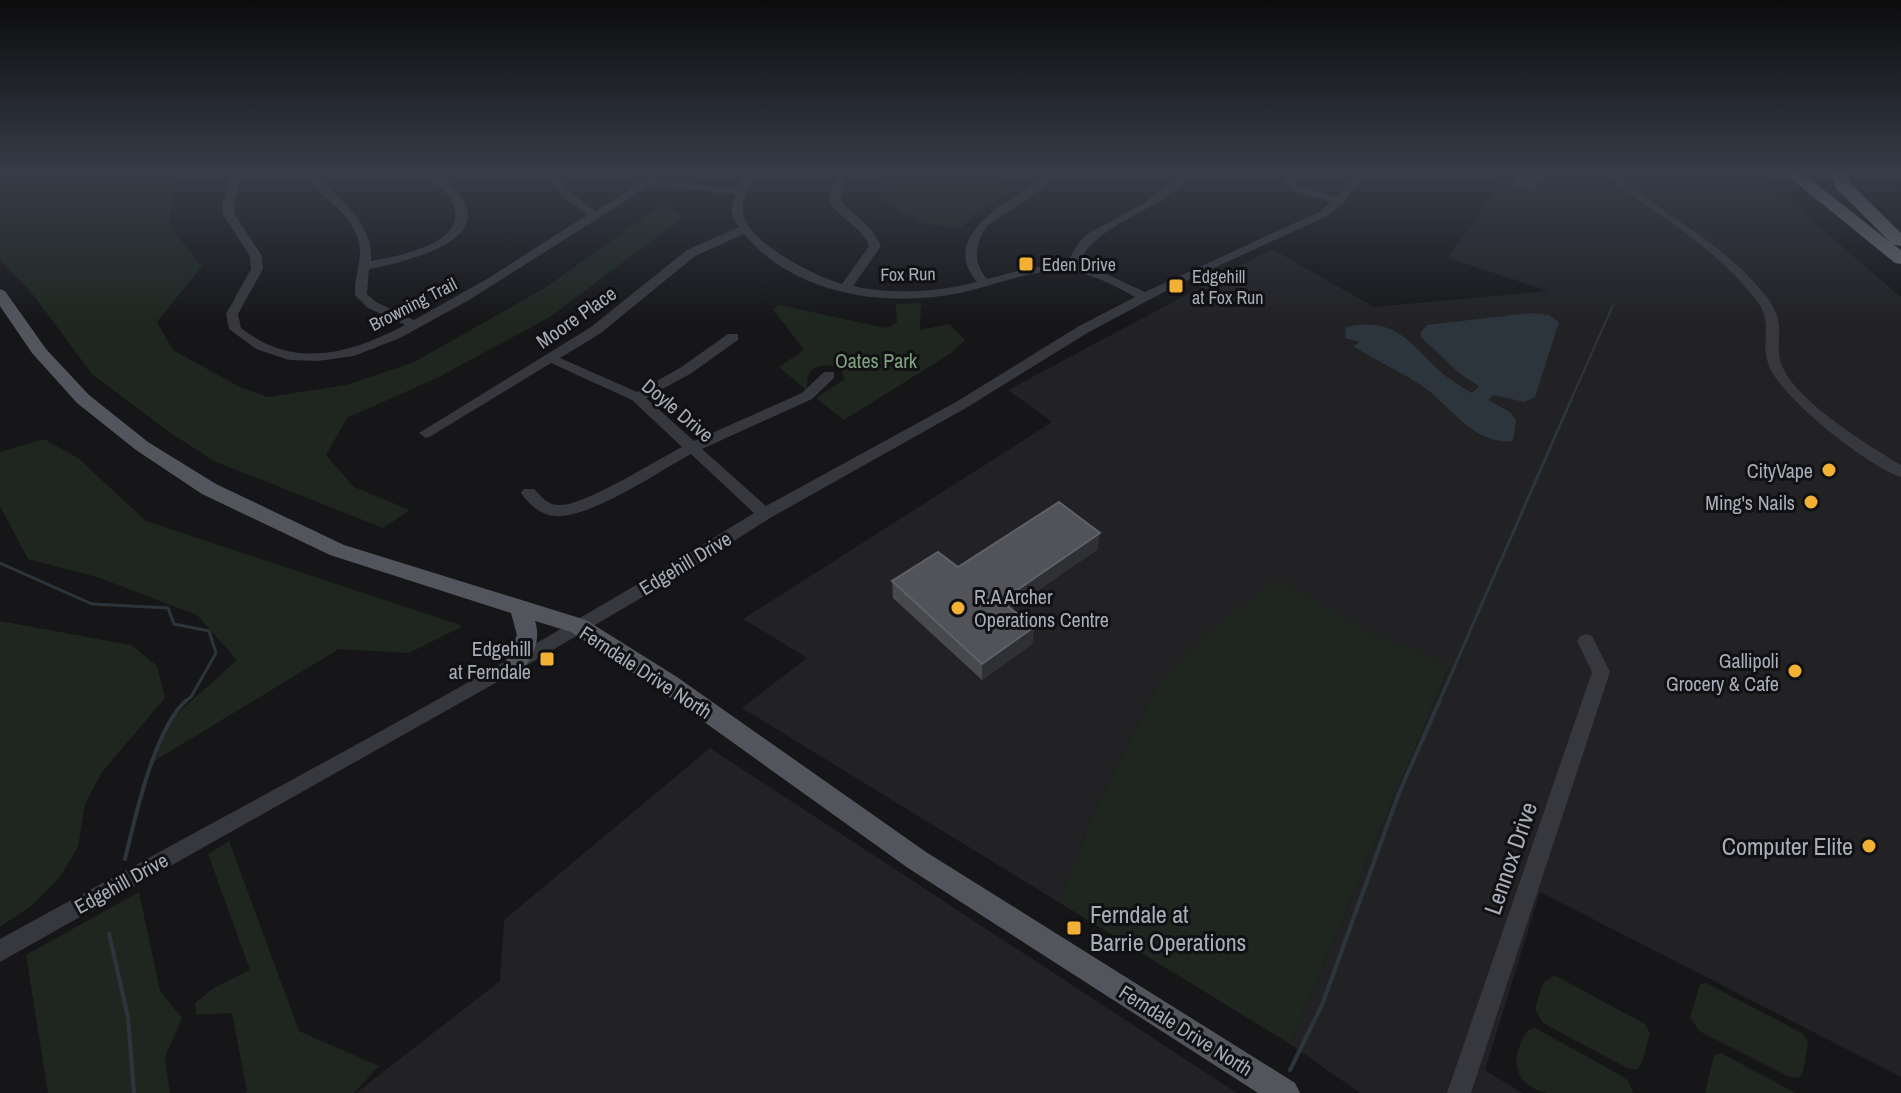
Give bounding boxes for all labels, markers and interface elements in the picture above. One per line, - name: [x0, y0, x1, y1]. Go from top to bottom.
- place label: Eden Drive: [1042, 252, 1116, 277]
- marker: Eden Drive: [1017, 255, 1035, 273]
- street label: Fox Run: [880, 261, 936, 287]
- place label: Edgehill at Fox Run: [1192, 264, 1263, 310]
- street label: Browning Trail: [365, 271, 461, 337]
- marker: Edgehill at Fox Run: [1167, 277, 1185, 295]
- street label: Moore Place: [531, 280, 621, 354]
- park label: Oates Park: [835, 347, 918, 374]
- street label: Doyle Drive: [637, 372, 719, 448]
- place label: CityVape: [1747, 457, 1813, 484]
- marker: CityVape: [1820, 461, 1838, 479]
- place label: Ming's Nails: [1705, 489, 1795, 516]
- marker: Ming's Nails: [1802, 493, 1820, 511]
- street label: Edgehill Drive: [634, 525, 736, 601]
- place label: R.A Archer Operations Centre: [974, 583, 1109, 633]
- marker: R.A Archer Operations Centre: [949, 599, 967, 617]
- street label: Ferndale Drive North: [575, 619, 717, 725]
- place label: Edgehill at Ferndale: [449, 635, 531, 685]
- place label: Gallipoli Grocery & Cafe: [1666, 647, 1779, 697]
- marker: Edgehill at Ferndale: [538, 650, 556, 668]
- marker: Gallipoli Grocery & Cafe: [1786, 662, 1804, 680]
- street label: Lennox Drive: [1476, 797, 1544, 919]
- place label: Computer Elite: [1722, 830, 1853, 862]
- marker: Computer Elite: [1860, 837, 1878, 855]
- street label: Edgehill Drive: [69, 846, 173, 920]
- place label: Ferndale at Barrie Operations: [1090, 898, 1246, 958]
- marker: Ferndale at Barrie Operations: [1065, 919, 1083, 937]
- street label: Ferndale Drive North: [1114, 978, 1258, 1082]

